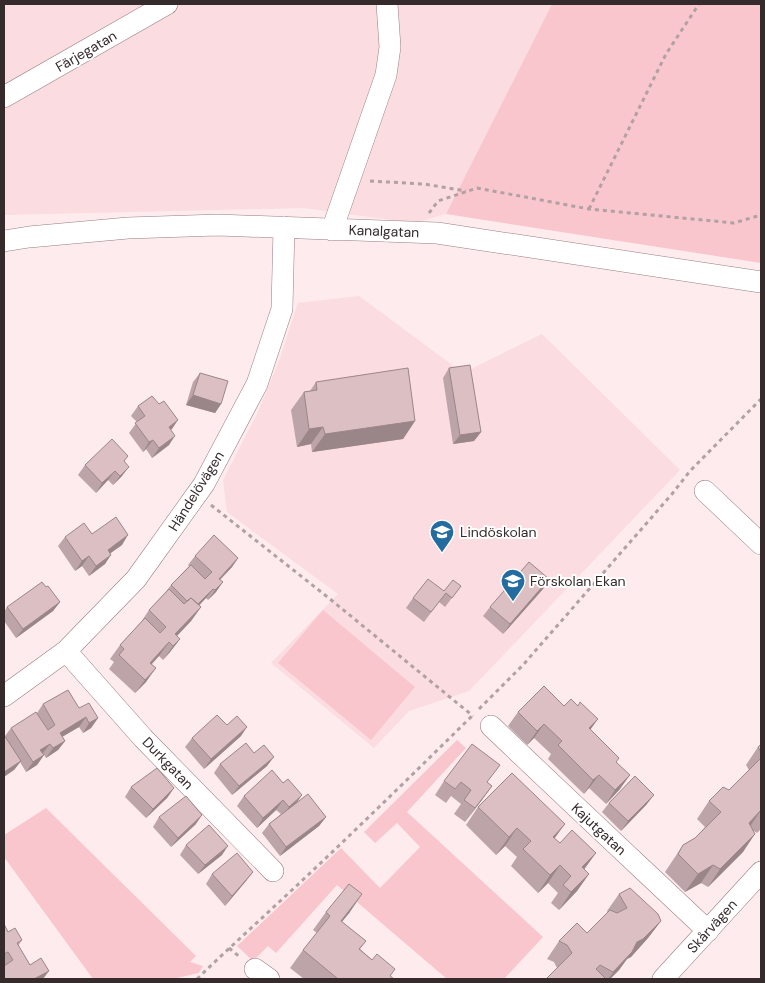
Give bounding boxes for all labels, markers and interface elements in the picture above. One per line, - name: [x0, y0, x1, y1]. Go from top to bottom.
- street label: Färjegatan: [52, 26, 120, 76]
- street label: Kanalgatan: [348, 221, 420, 241]
- street label: Händelövägen: [164, 448, 228, 534]
- school or university icon: Lindöskolan: [429, 519, 455, 553]
- place label: Lindöskolan: [460, 523, 537, 541]
- school or university icon: Förskolan Ekan: [500, 568, 526, 602]
- place label: Förskolan Ekan: [530, 572, 626, 590]
- street label: Durkgatan: [139, 733, 197, 793]
- street label: Kajutgatan: [568, 799, 630, 859]
- street label: Skårvägen: [683, 895, 741, 957]

